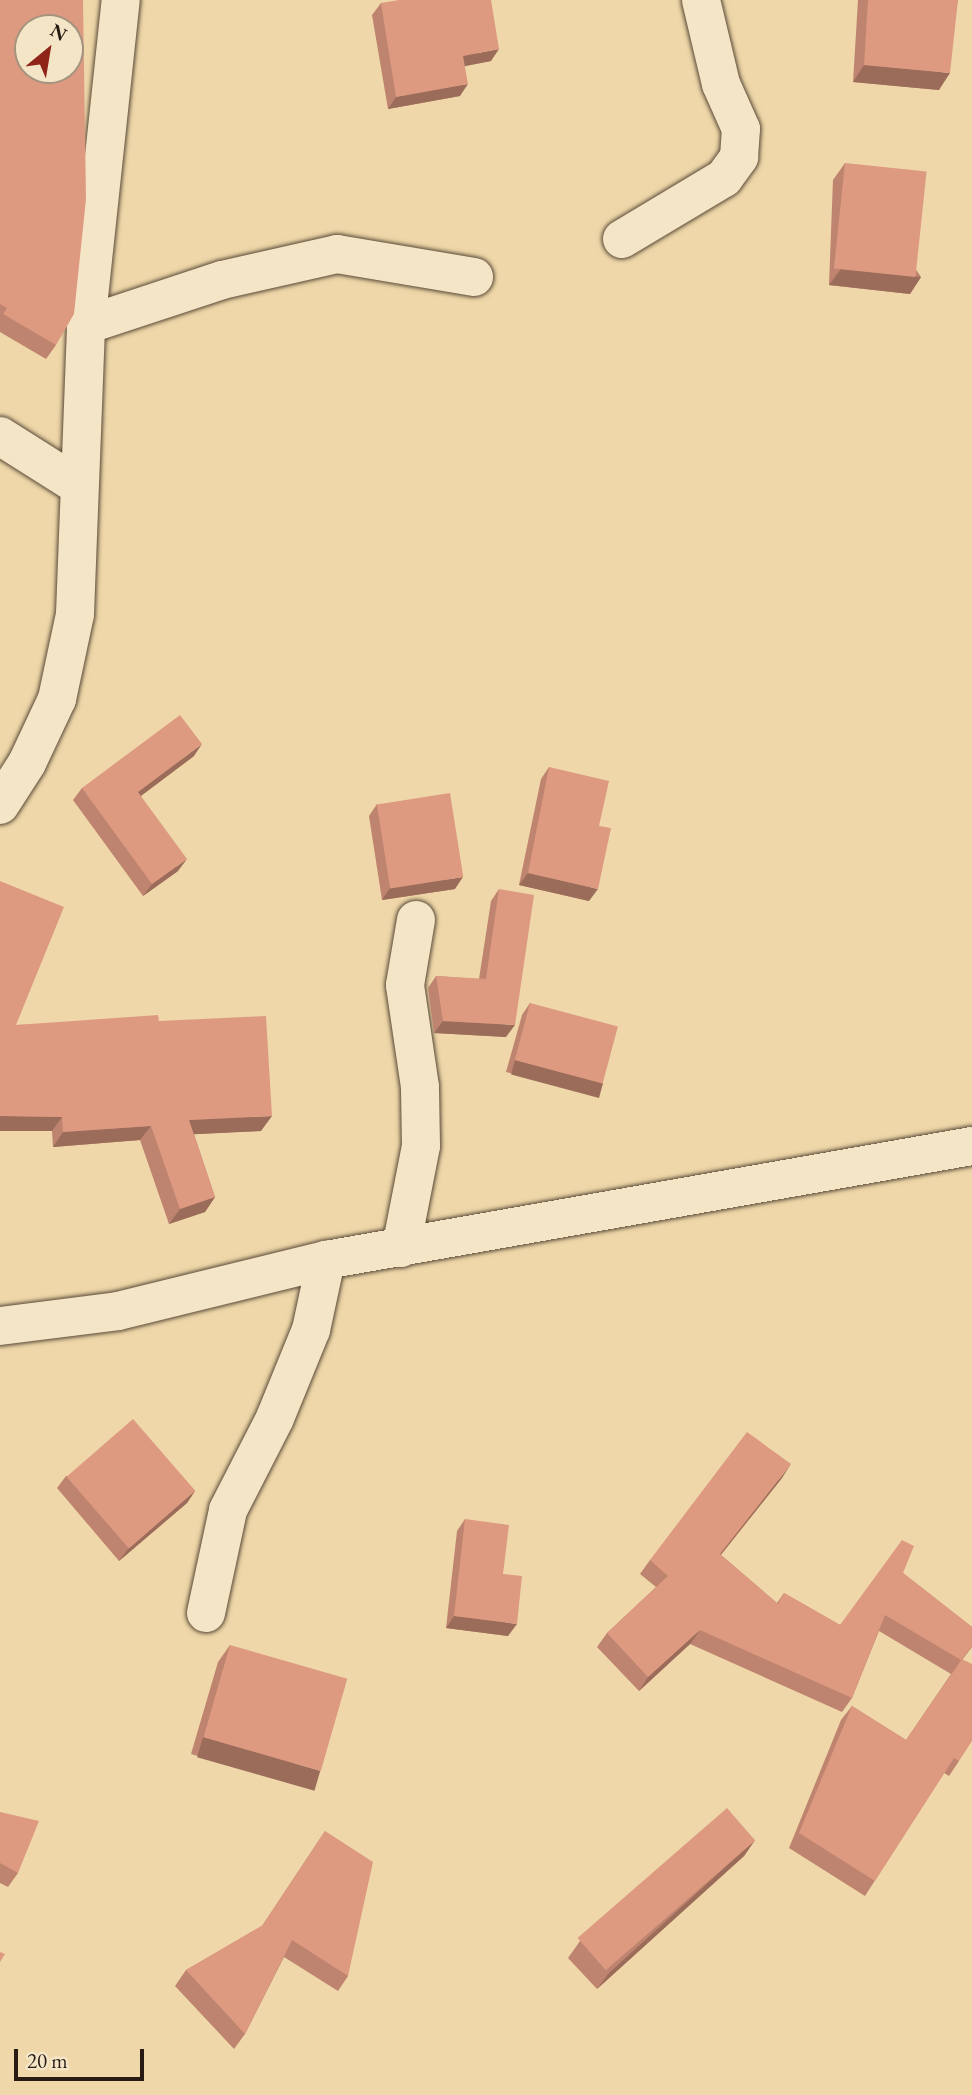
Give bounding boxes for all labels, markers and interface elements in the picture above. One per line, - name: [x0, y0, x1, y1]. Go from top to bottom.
- north arrow: [14, 14, 84, 84]
- text: N: [46, 17, 72, 47]
- scale bar: [18, 2036, 147, 2080]
- text: 20 m: [27, 2047, 68, 2074]

